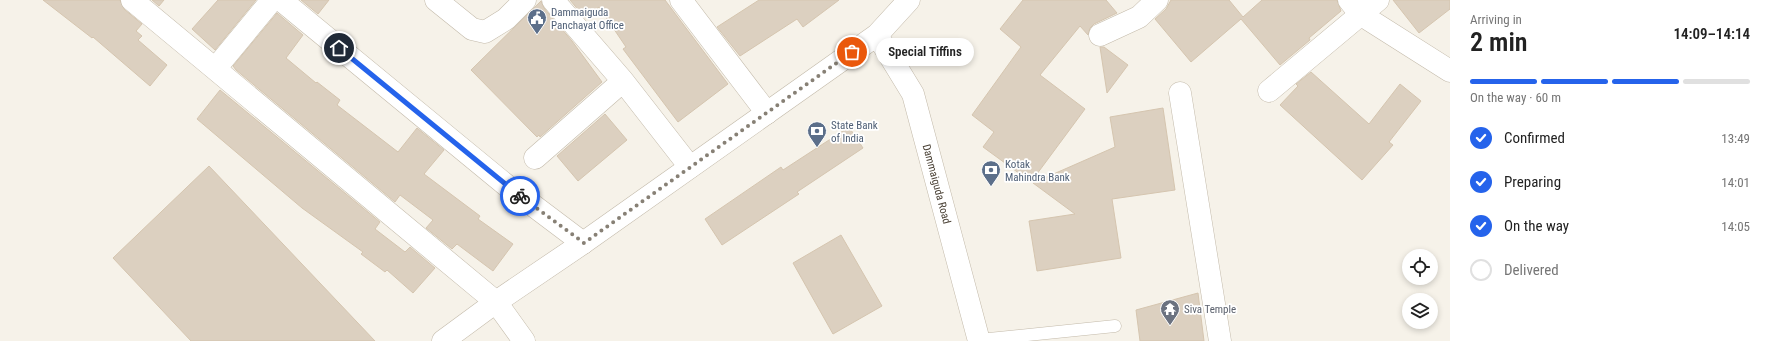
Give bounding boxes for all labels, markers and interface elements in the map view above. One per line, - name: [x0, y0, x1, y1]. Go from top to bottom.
- place label: Dammaiguda Panchayat Office: [551, 6, 624, 32]
- public building icon: Dammaiguda Panchayat Office: [526, 7, 548, 35]
- text: Arriving in: [1470, 12, 1522, 27]
- text: 14:09–14:14: [1673, 25, 1750, 43]
- text: 2 min: [1470, 27, 1528, 57]
- pin: [322, 31, 356, 65]
- pin: [835, 35, 869, 69]
- icon: home: [328, 37, 350, 59]
- callout: Special Tiffins: [876, 38, 974, 66]
- icon: bag: [841, 41, 863, 63]
- text: Special Tiffins: [888, 44, 962, 59]
- text: On the way · 60 m: [1470, 90, 1561, 105]
- place label: State Bank of India: [831, 119, 878, 145]
- bank icon: State Bank of India: [806, 120, 828, 148]
- icon: check: [1470, 127, 1492, 149]
- text: Confirmed: [1504, 129, 1565, 147]
- text: 13:49: [1721, 131, 1750, 146]
- street label: Dammaiguda Road: [920, 143, 953, 225]
- place label: Kotak Mahindra Bank: [1005, 158, 1070, 184]
- bank icon: Kotak Mahindra Bank: [980, 159, 1002, 187]
- icon: check: [1470, 171, 1492, 193]
- text: Preparing: [1504, 173, 1561, 191]
- text: 14:01: [1721, 175, 1750, 190]
- courier: [500, 176, 540, 216]
- icon: bike: [509, 185, 531, 207]
- icon: check: [1470, 215, 1492, 237]
- text: On the way: [1504, 217, 1569, 235]
- text: 14:05: [1721, 219, 1750, 234]
- map controls: [1402, 249, 1438, 329]
- button: locate: [1402, 249, 1438, 285]
- text: Delivered: [1504, 261, 1559, 279]
- button: layers: [1402, 293, 1438, 329]
- temple icon: Siva Temple: [1159, 298, 1181, 326]
- place label: Siva Temple: [1184, 303, 1236, 316]

